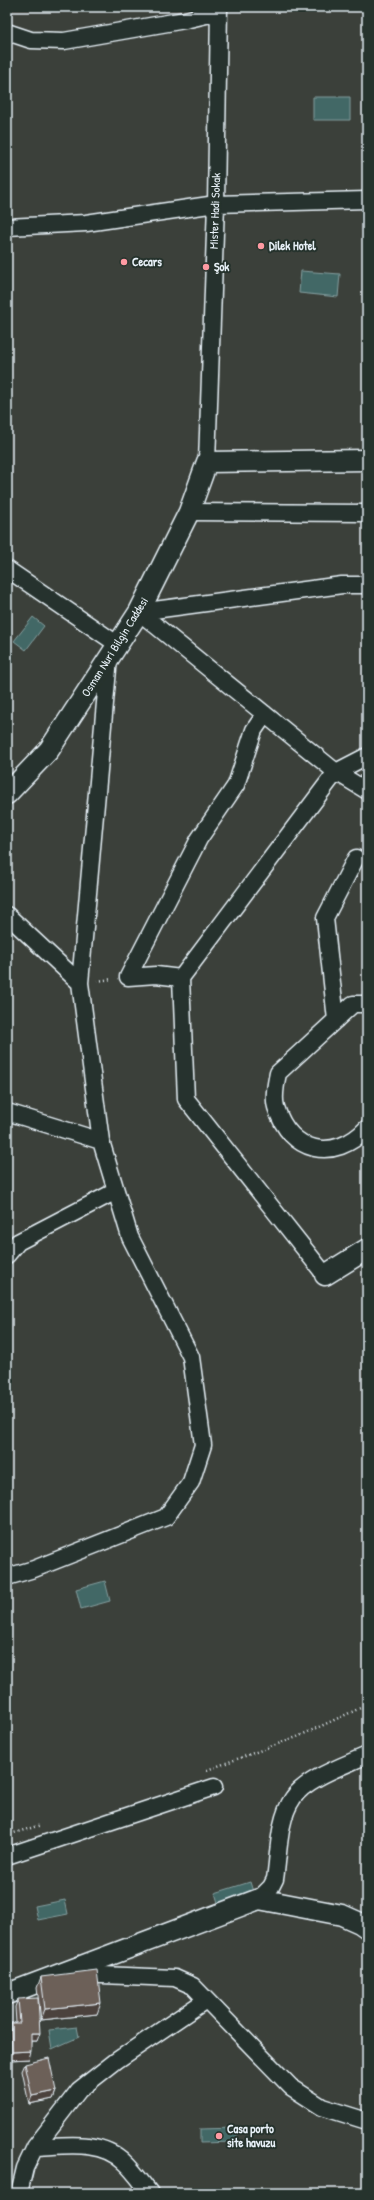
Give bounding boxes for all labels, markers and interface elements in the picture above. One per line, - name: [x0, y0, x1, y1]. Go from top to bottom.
- street label: Mister Hadi Sokak: [205, 173, 224, 249]
- place label: Dilek Hotel: [269, 237, 316, 254]
- marker: Dilek Hotel: [256, 241, 266, 251]
- place label: Cecars: [132, 253, 162, 270]
- marker: Cecars: [119, 257, 129, 267]
- place label: Şok: [214, 258, 229, 275]
- marker: Şok: [201, 262, 211, 272]
- street label: Osman Nuri Bilgin Caddesi: [77, 594, 152, 700]
- place label: Casa porto site havuzu: [227, 2120, 275, 2151]
- marker: Casa porto site havuzu: [214, 2131, 224, 2141]

